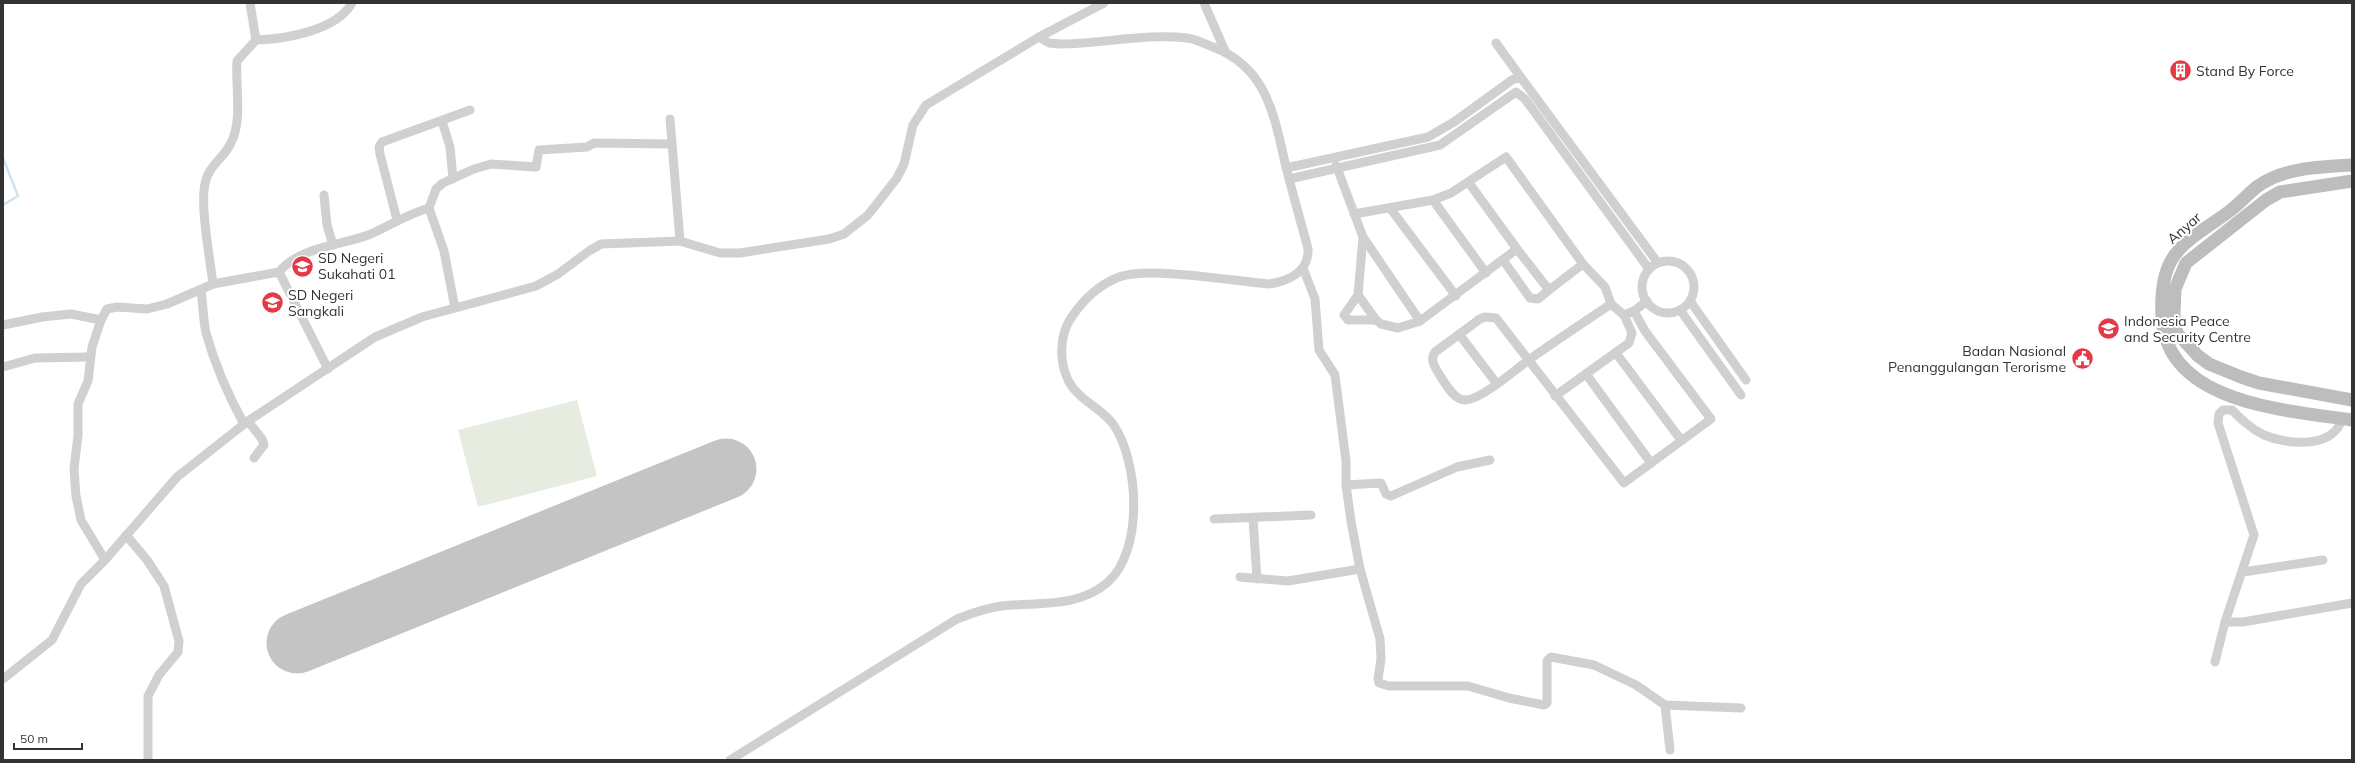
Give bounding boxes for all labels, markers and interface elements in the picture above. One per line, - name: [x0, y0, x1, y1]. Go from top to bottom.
- building icon: Stand By Force: [2167, 58, 2193, 84]
- place label: Stand By Force: [2196, 62, 2294, 80]
- street label: Anyar: [2163, 208, 2205, 248]
- place label: SD Negeri Sukahati 01: [318, 249, 396, 283]
- school or university icon: SD Negeri Sukahati 01: [289, 253, 315, 279]
- place label: SD Negeri Sangkali: [288, 286, 353, 320]
- school or university icon: SD Negeri Sangkali: [259, 290, 285, 316]
- place label: Indonesia Peace and Security Centre: [2124, 312, 2251, 346]
- school or university icon: Indonesia Peace and Security Centre: [2095, 316, 2121, 342]
- place label: Badan Nasional Penanggulangan Terorisme: [1888, 342, 2066, 376]
- public building icon: Badan Nasional Penanggulangan Terorisme: [2069, 346, 2095, 372]
- scale bar: [14, 725, 82, 751]
- text: 50 m: [20, 731, 48, 746]

